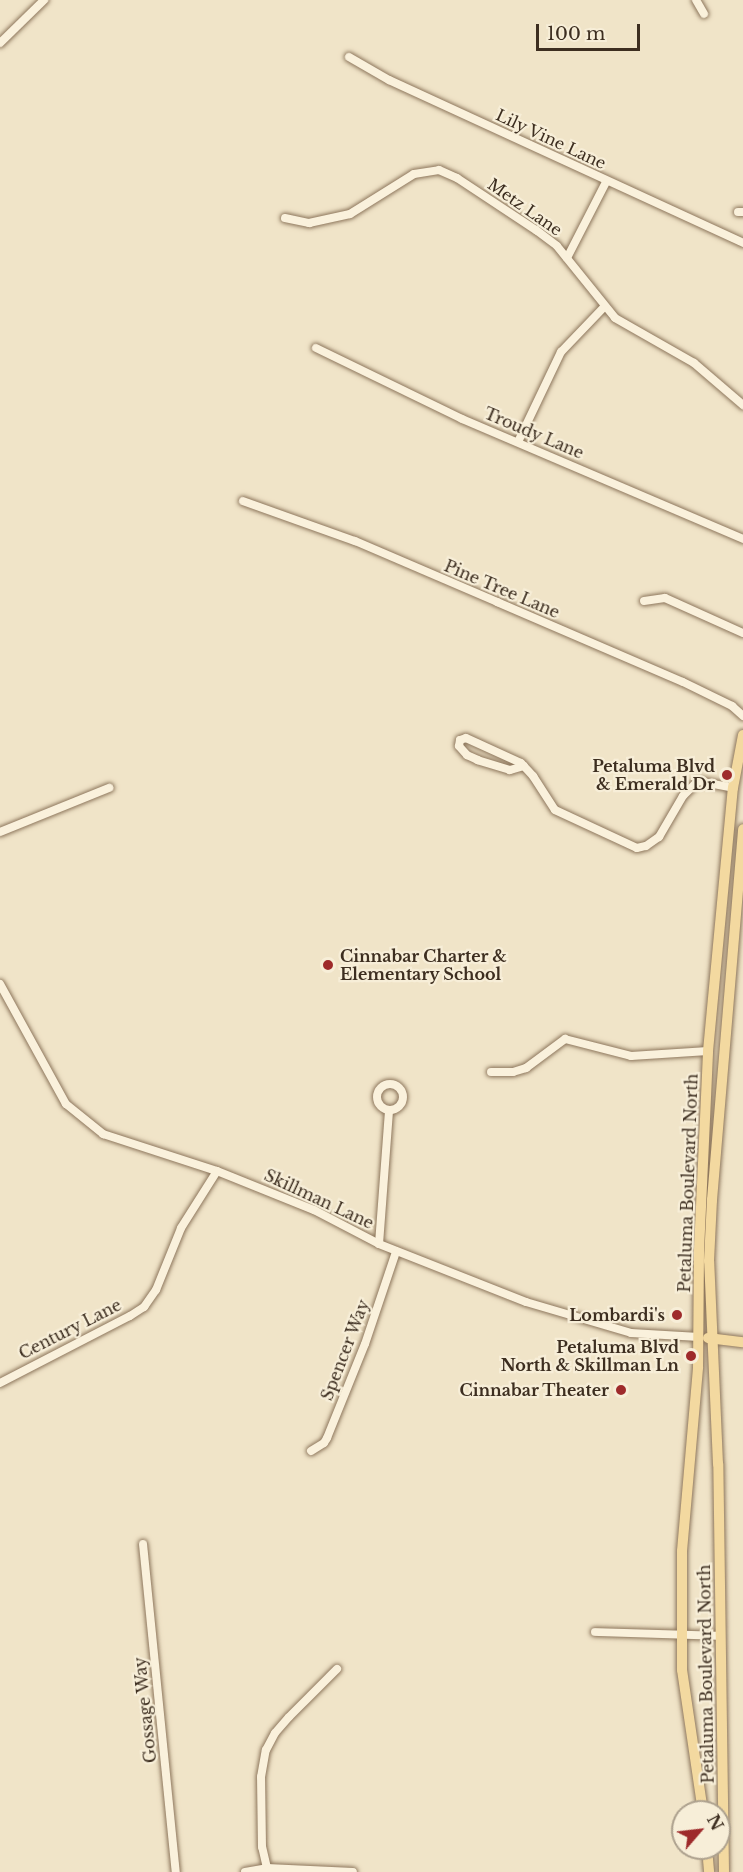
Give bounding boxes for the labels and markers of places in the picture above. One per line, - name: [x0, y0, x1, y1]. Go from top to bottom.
- place label: Petaluma Blvd & Emerald Dr: [592, 756, 715, 794]
- marker: Petaluma Blvd & Emerald Dr: [720, 768, 734, 782]
- place label: Cinnabar Charter & Elementary School: [340, 946, 507, 984]
- marker: Cinnabar Charter & Elementary School: [321, 958, 335, 972]
- place label: Lombardi's: [569, 1305, 665, 1325]
- marker: Lombardi's: [670, 1308, 684, 1322]
- place label: Petaluma Blvd North & Skillman Ln: [501, 1337, 679, 1375]
- marker: Petaluma Blvd North & Skillman Ln: [684, 1349, 698, 1363]
- place label: Cinnabar Theater: [459, 1380, 609, 1400]
- marker: Cinnabar Theater: [614, 1383, 628, 1397]

